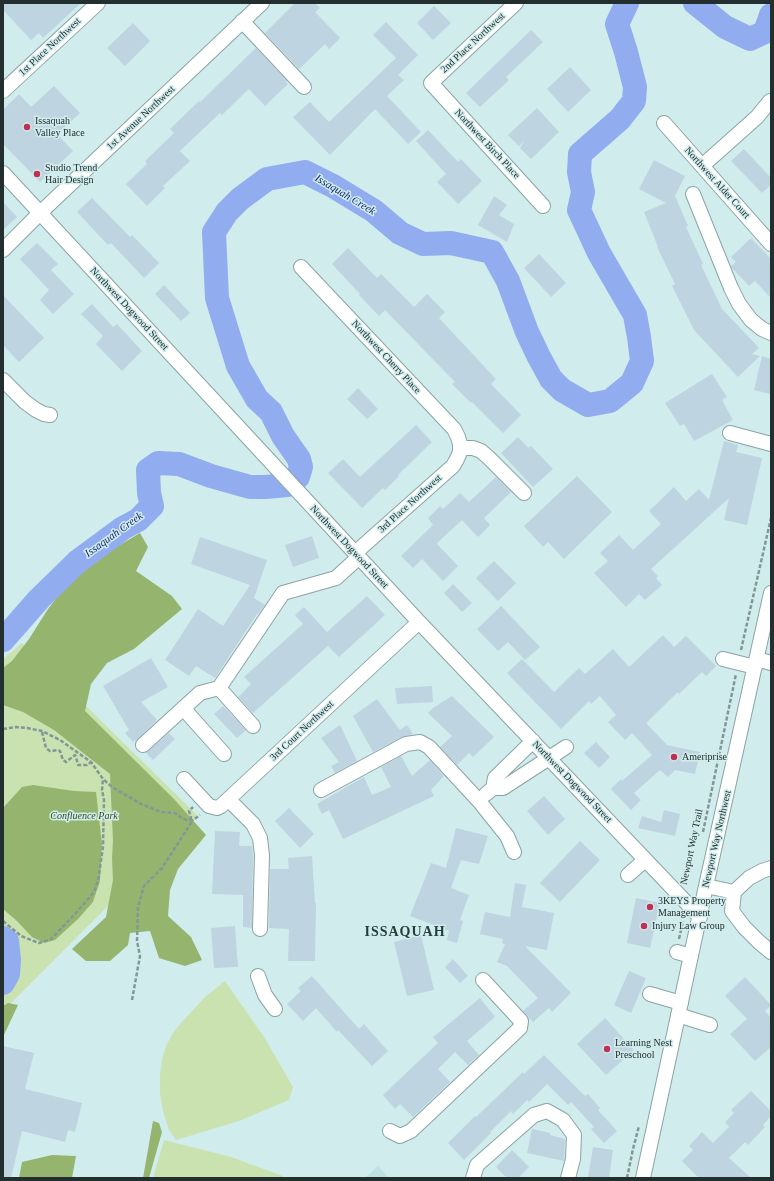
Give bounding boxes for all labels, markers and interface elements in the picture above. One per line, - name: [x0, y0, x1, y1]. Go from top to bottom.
- street label: 2nd Place Northwest: [438, 10, 508, 76]
- street label: 1st Place Northwest: [17, 15, 83, 79]
- street label: 1st Avenue Northwest: [104, 83, 178, 153]
- street label: Northwest Birch Place: [452, 107, 522, 181]
- place label: Issaquah Valley Place: [35, 115, 85, 138]
- marker: Issaquah Valley Place: [22, 122, 32, 132]
- street label: Northwest Alder Court: [682, 145, 752, 221]
- place label: Studio Trend Hair Design: [45, 162, 97, 186]
- marker: Studio Trend Hair Design: [32, 169, 42, 179]
- water label: Issaquah Creek: [312, 172, 378, 218]
- street label: Northwest Dogwood Street: [87, 265, 171, 353]
- street label: Northwest Cherry Place: [349, 318, 423, 396]
- street label: 3rd Place Northwest: [376, 472, 444, 536]
- street label: Northwest Dogwood Street: [307, 503, 391, 591]
- water label: Issaquah Creek: [82, 510, 146, 560]
- street label: 3rd Court Northwest: [268, 698, 336, 764]
- street label: Northwest Dogwood Street: [530, 738, 614, 826]
- place label: Ameriprise: [682, 751, 727, 763]
- marker: Ameriprise: [669, 752, 679, 762]
- street label: Newport Way Northwest: [700, 789, 734, 889]
- street label: Newport Way Trail: [678, 808, 706, 886]
- park label: Confluence Park: [50, 810, 118, 822]
- place label: 3KEYS Property Management: [658, 895, 726, 918]
- marker: 3KEYS Property Management: [645, 902, 655, 912]
- place label: Injury Law Group: [652, 920, 725, 932]
- marker: Injury Law Group: [639, 921, 649, 931]
- district label: ISSAQUAH: [364, 924, 446, 940]
- place label: Learning Nest Preschool: [615, 1037, 672, 1060]
- marker: Learning Nest Preschool: [602, 1044, 612, 1054]

